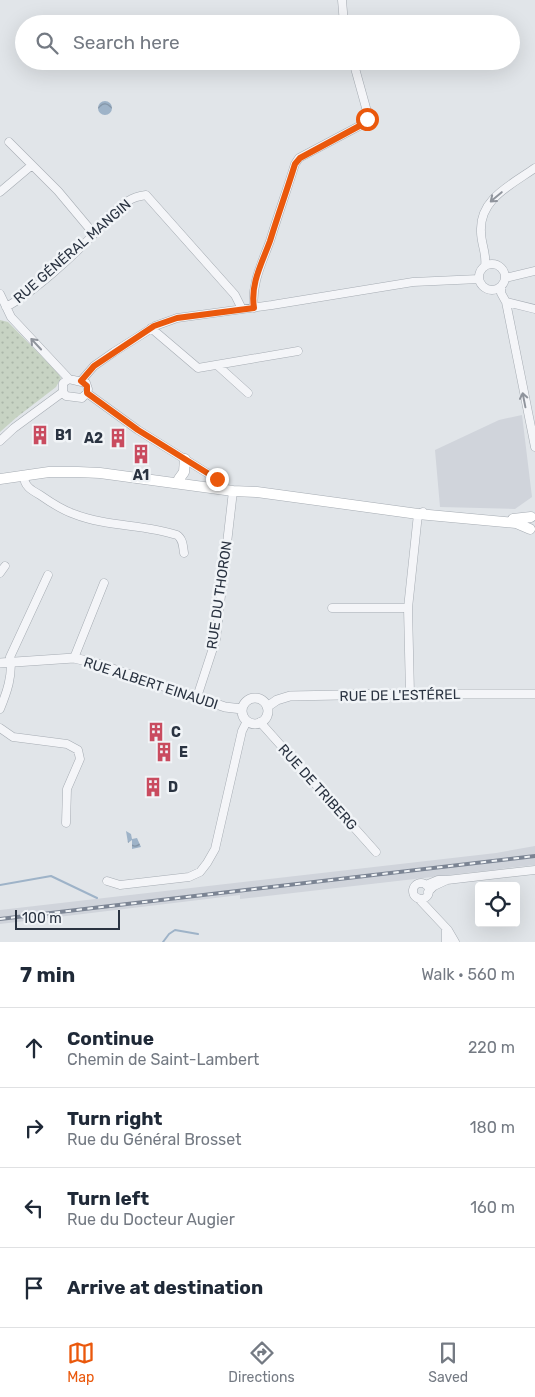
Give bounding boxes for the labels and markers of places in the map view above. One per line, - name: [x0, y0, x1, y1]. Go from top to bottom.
- building icon: B1: [29, 424, 51, 446]
- place label: B1: [55, 427, 72, 444]
- building icon: A2: [107, 427, 129, 449]
- place label: A2: [84, 430, 103, 447]
- building icon: A1: [130, 443, 152, 465]
- place label: A1: [133, 467, 149, 484]
- building icon: C: [145, 721, 167, 743]
- place label: C: [171, 724, 181, 741]
- building icon: E: [153, 741, 175, 763]
- place label: E: [179, 744, 188, 761]
- building icon: D: [142, 776, 164, 798]
- place label: D: [168, 779, 178, 796]

